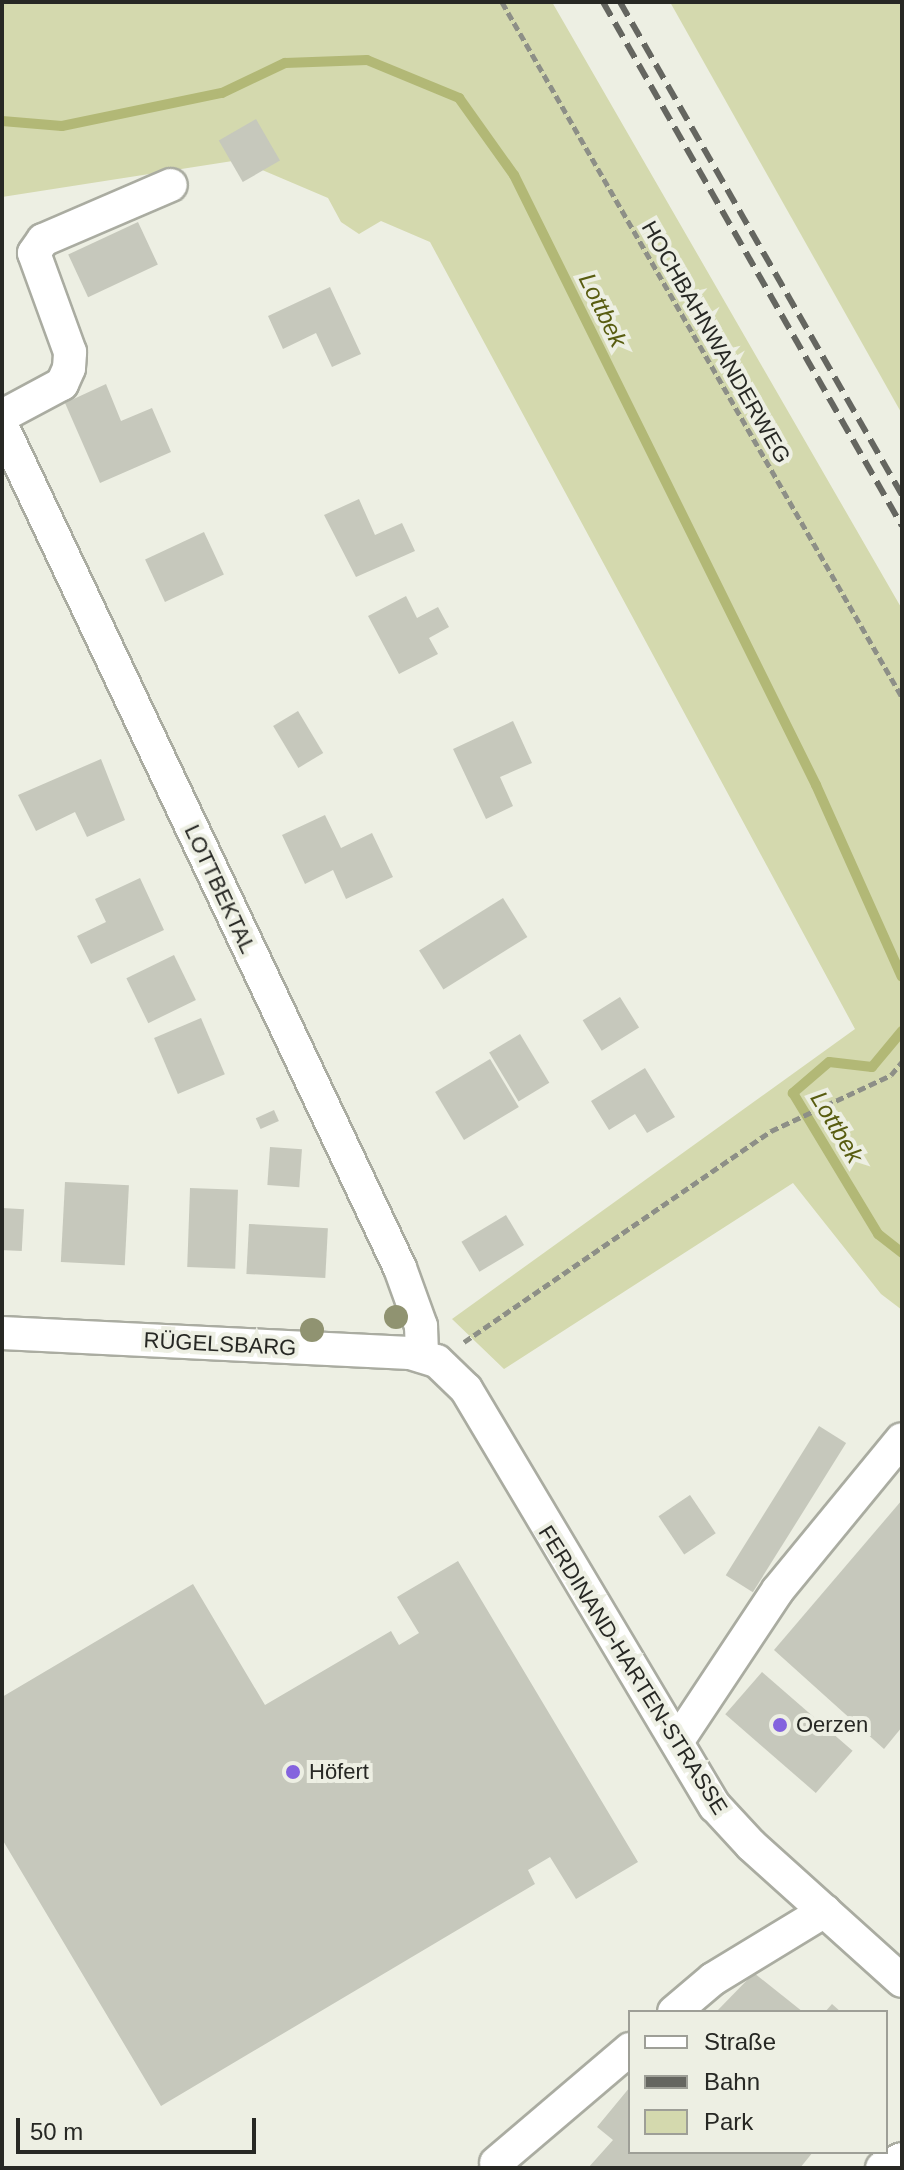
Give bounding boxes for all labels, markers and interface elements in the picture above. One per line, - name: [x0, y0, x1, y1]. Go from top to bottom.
- street label: HOCHBAHNWANDERWEG: [636, 216, 796, 468]
- water label: Lottbek: [573, 268, 633, 352]
- street label: LOTTBEKTAL: [179, 820, 261, 958]
- water label: Lottbek: [804, 1086, 870, 1168]
- street label: RÜGELSBARG: [143, 1327, 297, 1361]
- street label: FERDINAND-HARTEN-STRASSE: [533, 1521, 733, 1819]
- place label: Oerzen: [796, 1712, 868, 1738]
- marker: Oerzen: [771, 1716, 789, 1734]
- place label: Höfert: [309, 1759, 369, 1785]
- marker: Höfert: [284, 1763, 302, 1781]
- legend: [628, 2010, 888, 2154]
- text: Straße: [704, 2028, 776, 2055]
- text: Bahn: [704, 2068, 760, 2095]
- scale bar: [20, 2102, 260, 2152]
- text: Park: [704, 2108, 753, 2135]
- text: 50 m: [30, 2118, 83, 2145]

